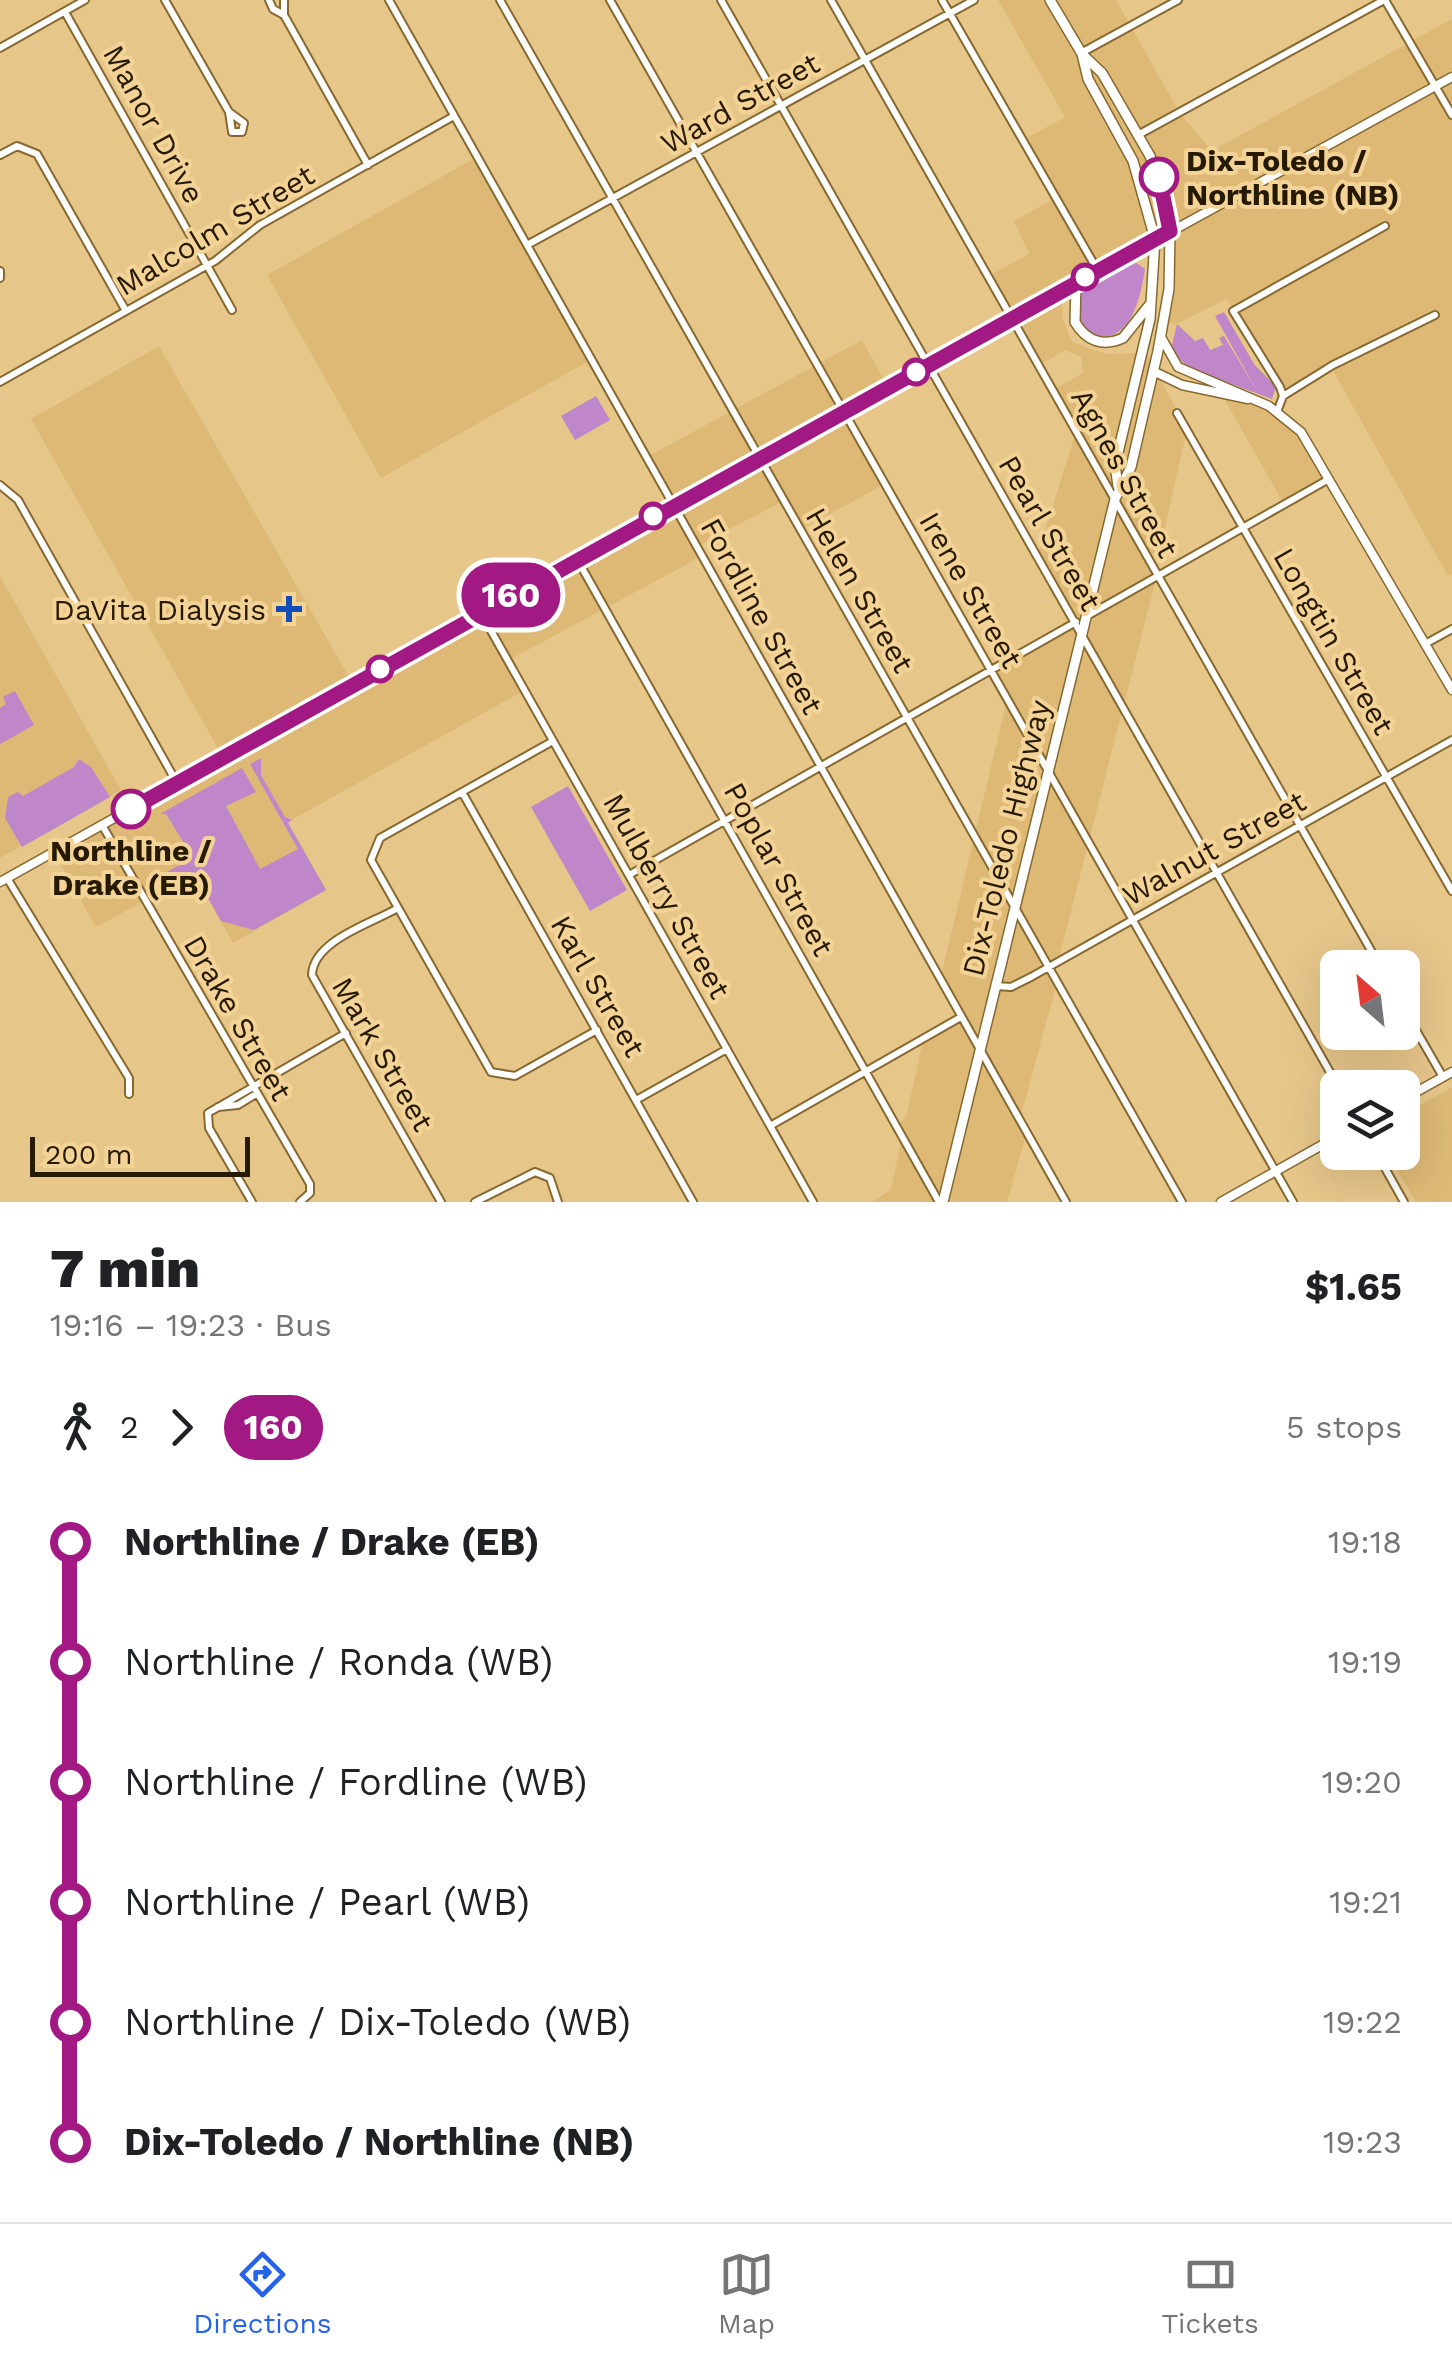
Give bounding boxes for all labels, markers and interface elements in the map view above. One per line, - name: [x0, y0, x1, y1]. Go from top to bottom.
- street label: Manor Drive: [96, 39, 212, 209]
- street label: Ward Street: [655, 45, 826, 161]
- place label: Dix-Toledo / Northline (NB): [1186, 143, 1400, 212]
- street label: Malcolm Street: [110, 157, 321, 303]
- marker: Dix-Toledo / Northline (NB): [1140, 158, 1178, 196]
- unlabelled marker: [1072, 264, 1098, 290]
- unlabelled marker: [903, 359, 929, 385]
- street label: Agnes Street: [1064, 382, 1186, 564]
- street label: Pearl Street: [992, 449, 1109, 617]
- street label: Helen Street: [799, 501, 922, 679]
- unlabelled marker: [640, 503, 666, 529]
- street label: Irene Street: [912, 506, 1030, 675]
- street label: Fordline Street: [694, 512, 831, 721]
- street label: Longtin Street: [1266, 541, 1402, 741]
- line badge: 160: [454, 562, 568, 628]
- text: 160: [481, 574, 541, 616]
- place label: DaVita Dialysis: [53, 592, 266, 627]
- marker: DaVita Dialysis: [276, 596, 302, 622]
- unlabelled marker: [367, 656, 393, 682]
- street label: Dix-Toledo Highway: [955, 696, 1057, 980]
- street label: Poplar Street: [717, 776, 841, 962]
- street label: Walnut Street: [1116, 783, 1312, 913]
- street label: Mulberry Street: [596, 787, 738, 1005]
- marker: Northline / Drake (EB): [112, 790, 150, 828]
- place label: Northline / Drake (EB): [50, 833, 212, 902]
- street label: Karl Street: [544, 909, 653, 1063]
- street label: Drake Street: [177, 929, 300, 1107]
- north arrow: [1320, 950, 1420, 1050]
- map controls: [1320, 950, 1420, 1170]
- street label: Mark Street: [325, 971, 441, 1137]
- button: layers: [1320, 1070, 1420, 1170]
- scale bar: [30, 1132, 250, 1176]
- text: 200 m: [45, 1138, 132, 1171]
- text: 7 min: [50, 1236, 200, 1300]
- text: $1.65: [1305, 1265, 1402, 1309]
- text: 19:16 – 19:23 · Bus: [50, 1306, 332, 1344]
- icon: walk: [50, 1400, 105, 1455]
- icon: forward: [154, 1400, 209, 1455]
- text: 160: [244, 1406, 303, 1448]
- text: 2: [120, 1408, 139, 1446]
- text: 5 stops: [1286, 1408, 1402, 1446]
- text: Northline / Drake (EB): [124, 1520, 540, 1564]
- text: 19:18: [1328, 1523, 1402, 1561]
- text: Northline / Ronda (WB): [124, 1640, 553, 1684]
- text: 19:19: [1328, 1643, 1402, 1681]
- text: Northline / Fordline (WB): [124, 1760, 587, 1804]
- text: 19:20: [1322, 1763, 1402, 1801]
- text: Northline / Pearl (WB): [124, 1880, 530, 1924]
- text: 19:21: [1329, 1883, 1402, 1921]
- text: Northline / Dix-Toledo (WB): [124, 2000, 631, 2044]
- text: 19:22: [1323, 2003, 1402, 2041]
- text: Dix-Toledo / Northline (NB): [124, 2120, 634, 2164]
- text: 19:23: [1323, 2123, 1402, 2161]
- tab: Directions: [193, 2247, 332, 2340]
- tab: Map: [718, 2247, 775, 2340]
- tab: Tickets: [1162, 2247, 1259, 2340]

